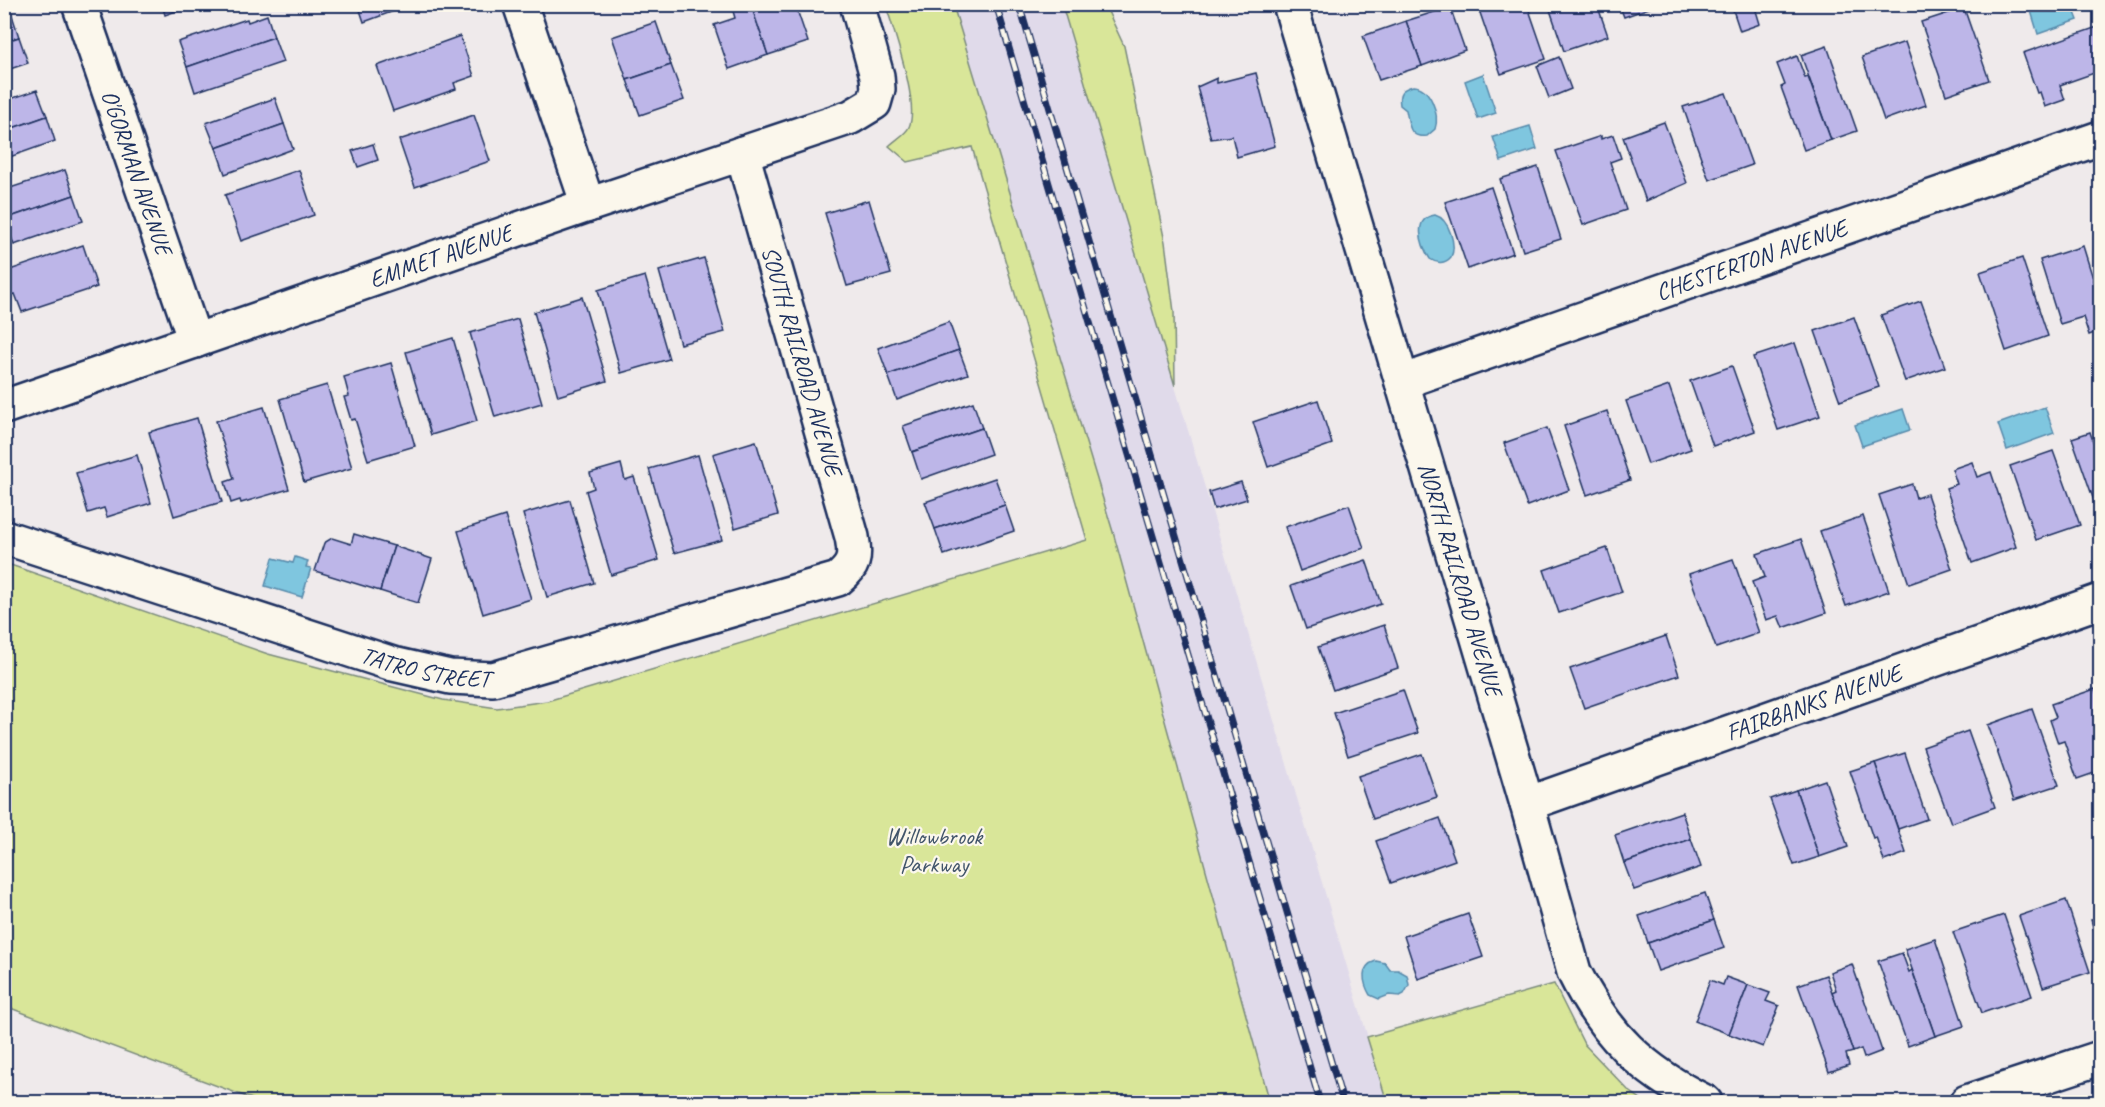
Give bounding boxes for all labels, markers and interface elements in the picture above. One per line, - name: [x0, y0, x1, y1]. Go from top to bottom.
- street label: O'GORMAN AVENUE: [95, 86, 180, 261]
- street label: CHESTERTON AVENUE: [1652, 212, 1854, 307]
- street label: EMMET AVENUE: [365, 217, 519, 295]
- street label: SOUTH RAILROAD AVENUE: [755, 243, 850, 482]
- street label: NORTH RAILROAD AVENUE: [1412, 459, 1510, 702]
- street label: TATRO STREET: [357, 639, 496, 694]
- street label: FAIRBANKS AVENUE: [1722, 656, 1908, 747]
- park label: Willowbrook Parkway: [886, 821, 984, 879]

